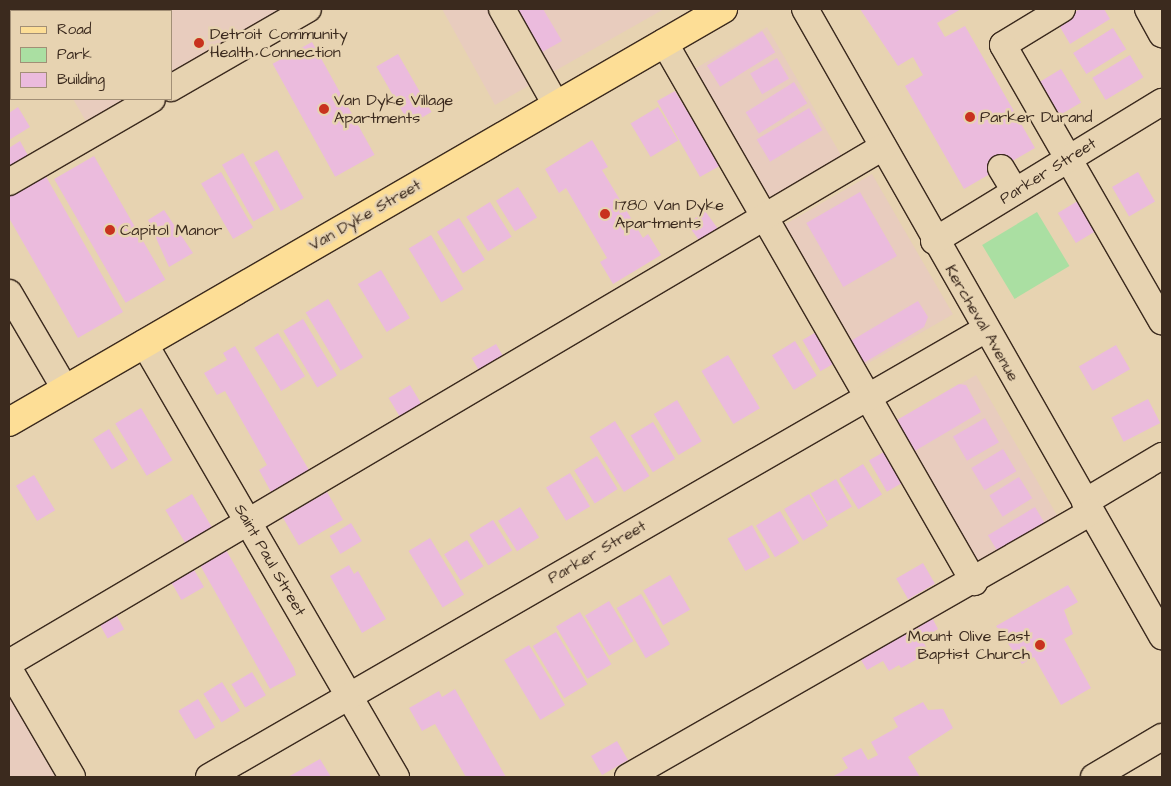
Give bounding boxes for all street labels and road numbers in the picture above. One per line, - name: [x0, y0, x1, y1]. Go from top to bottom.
- street label: Parker Street: [996, 134, 1100, 208]
- street label: Van Dyke Street: [306, 175, 424, 255]
- street label: Kercheval Avenue: [941, 261, 1023, 385]
- street label: Saint Paul Street: [230, 500, 310, 620]
- street label: Parker Street: [544, 516, 650, 588]

